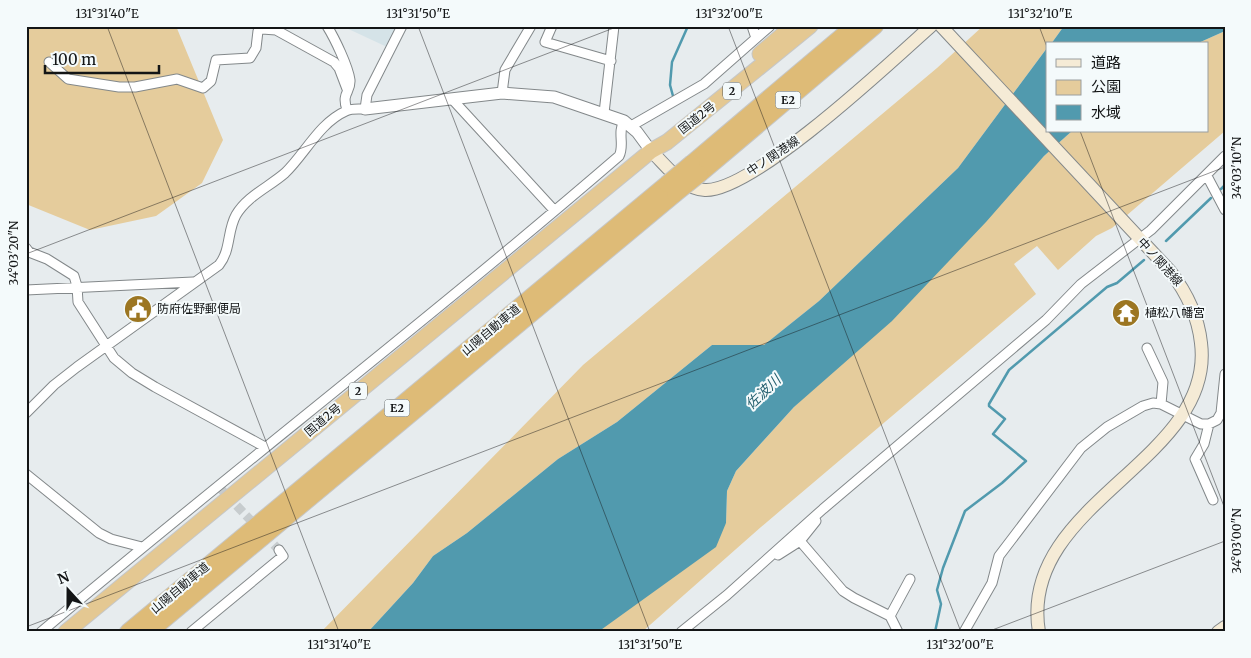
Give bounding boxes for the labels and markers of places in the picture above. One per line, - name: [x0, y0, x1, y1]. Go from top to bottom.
- public building icon: 防府佐野郵便局: [123, 294, 153, 324]
- temple icon: 植松八幡宮: [1111, 298, 1141, 328]
- place label: 防府佐野郵便局: [157, 301, 241, 316]
- place label: 植松八幡宮: [1145, 305, 1205, 320]

